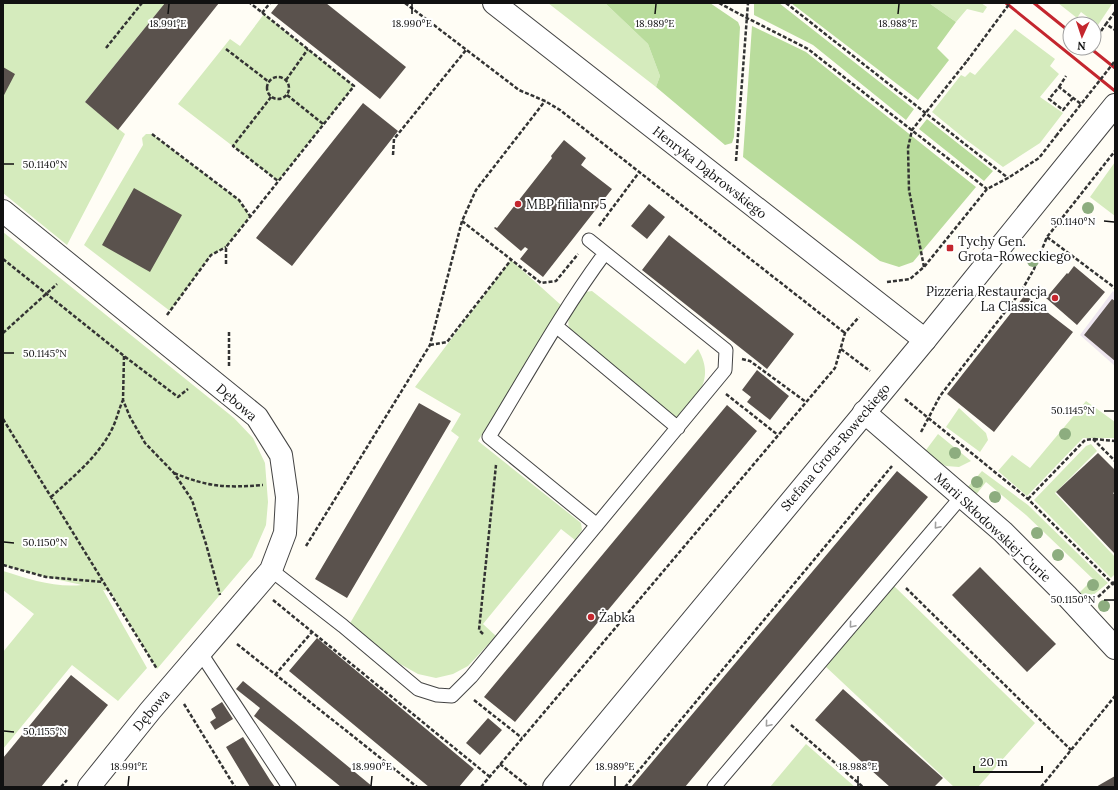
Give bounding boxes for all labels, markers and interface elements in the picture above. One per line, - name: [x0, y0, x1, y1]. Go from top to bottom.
- north arrow: [1062, 16, 1102, 56]
- text: 18.991°E: [149, 17, 187, 30]
- text: 18.990°E: [392, 17, 432, 30]
- text: 18.989°E: [635, 17, 675, 30]
- text: 18.988°E: [878, 17, 918, 30]
- text: N: [1076, 39, 1086, 53]
- street label: Henryka Dąbrowskiego: [649, 123, 771, 223]
- text: 50.1140°N: [23, 158, 68, 171]
- place label: MBP filia nr 5: [526, 196, 607, 213]
- marker: MBP filia nr 5: [513, 199, 523, 209]
- text: 50.1140°N: [1051, 215, 1096, 228]
- place label: Tychy Gen. Grota-Roweckiego: [958, 233, 1071, 265]
- marker: Tychy Gen. Grota-Roweckiego: [945, 243, 955, 253]
- place label: Pizzeria Restauracja La Classica: [926, 283, 1047, 315]
- marker: Pizzeria Restauracja La Classica: [1050, 293, 1060, 303]
- text: 50.1145°N: [23, 347, 67, 360]
- street label: Dębowa: [213, 380, 261, 425]
- street label: Stefana Grota-Roweckiego: [777, 380, 894, 515]
- text: 50.1145°N: [1051, 404, 1095, 417]
- street label: Marii Skłodowskiej-Curie: [931, 469, 1054, 586]
- one-way arrow: [934, 521, 941, 529]
- text: 50.1150°N: [23, 536, 68, 549]
- text: 50.1150°N: [1051, 593, 1096, 606]
- place label: Żabka: [599, 609, 635, 626]
- marker: Żabka: [586, 612, 596, 622]
- one-way arrow: [850, 620, 857, 628]
- street label: Dębowa: [129, 686, 174, 734]
- one-way arrow: [766, 719, 773, 727]
- text: 50.1155°N: [23, 725, 67, 738]
- scale bar: [974, 748, 1042, 774]
- text: 20 m: [980, 754, 1008, 769]
- text: 18.991°E: [110, 760, 148, 773]
- text: 18.990°E: [352, 760, 392, 773]
- text: 18.989°E: [595, 760, 635, 773]
- text: 18.988°E: [838, 760, 878, 773]

